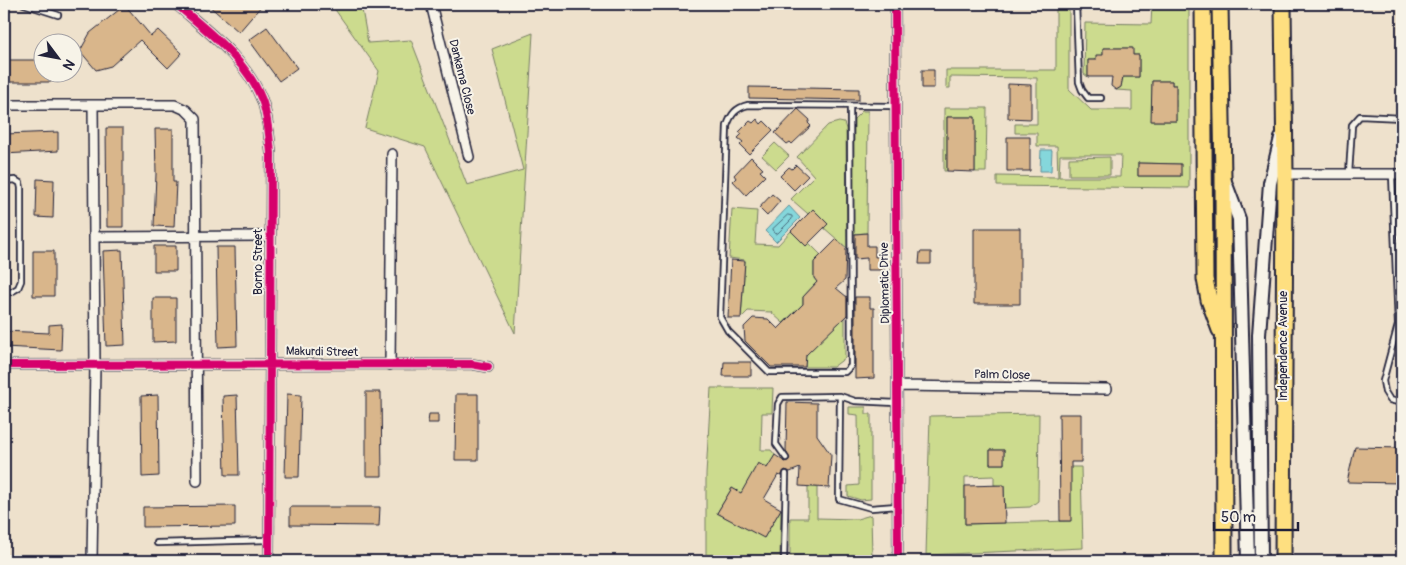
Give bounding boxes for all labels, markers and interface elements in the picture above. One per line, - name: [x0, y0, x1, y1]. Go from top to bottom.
- north arrow: [32, 32, 82, 82]
- street label: Dankama Close: [445, 38, 479, 116]
- text: N: [59, 56, 78, 73]
- street label: Borno Street: [251, 229, 266, 295]
- street label: Diplomatic Drive: [877, 242, 893, 324]
- street label: Independence Avenue: [1276, 291, 1291, 401]
- street label: Makurdi Street: [286, 344, 359, 360]
- street label: Palm Close: [974, 367, 1030, 383]
- scale bar: [1214, 500, 1297, 532]
- text: 50 m: [1221, 508, 1256, 527]

